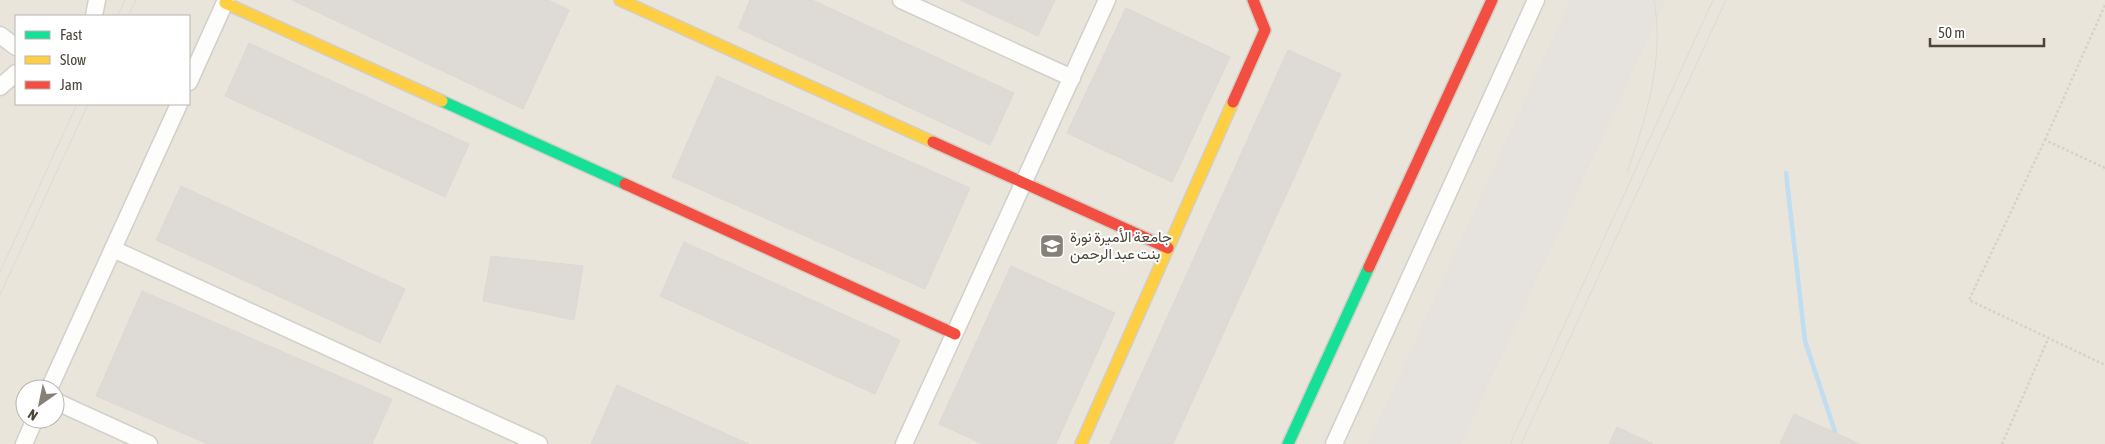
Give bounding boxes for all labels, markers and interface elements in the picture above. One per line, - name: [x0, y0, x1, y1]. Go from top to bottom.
- legend: [15, 15, 190, 105]
- scale bar: [1930, 15, 2044, 47]
- text: 50 m: [1938, 24, 1965, 41]
- text: Fast: [60, 26, 82, 43]
- text: Slow: [60, 51, 86, 68]
- text: Jam: [60, 76, 83, 93]
- place label: جامعة الأميرة نورة بنت عبد الرحمن: [1070, 228, 1172, 264]
- school or university icon: جامعة الأميرة نورة بنت عبد الرحمن: [1039, 233, 1065, 259]
- north arrow: [15, 379, 65, 429]
- text: N: [25, 406, 41, 424]

